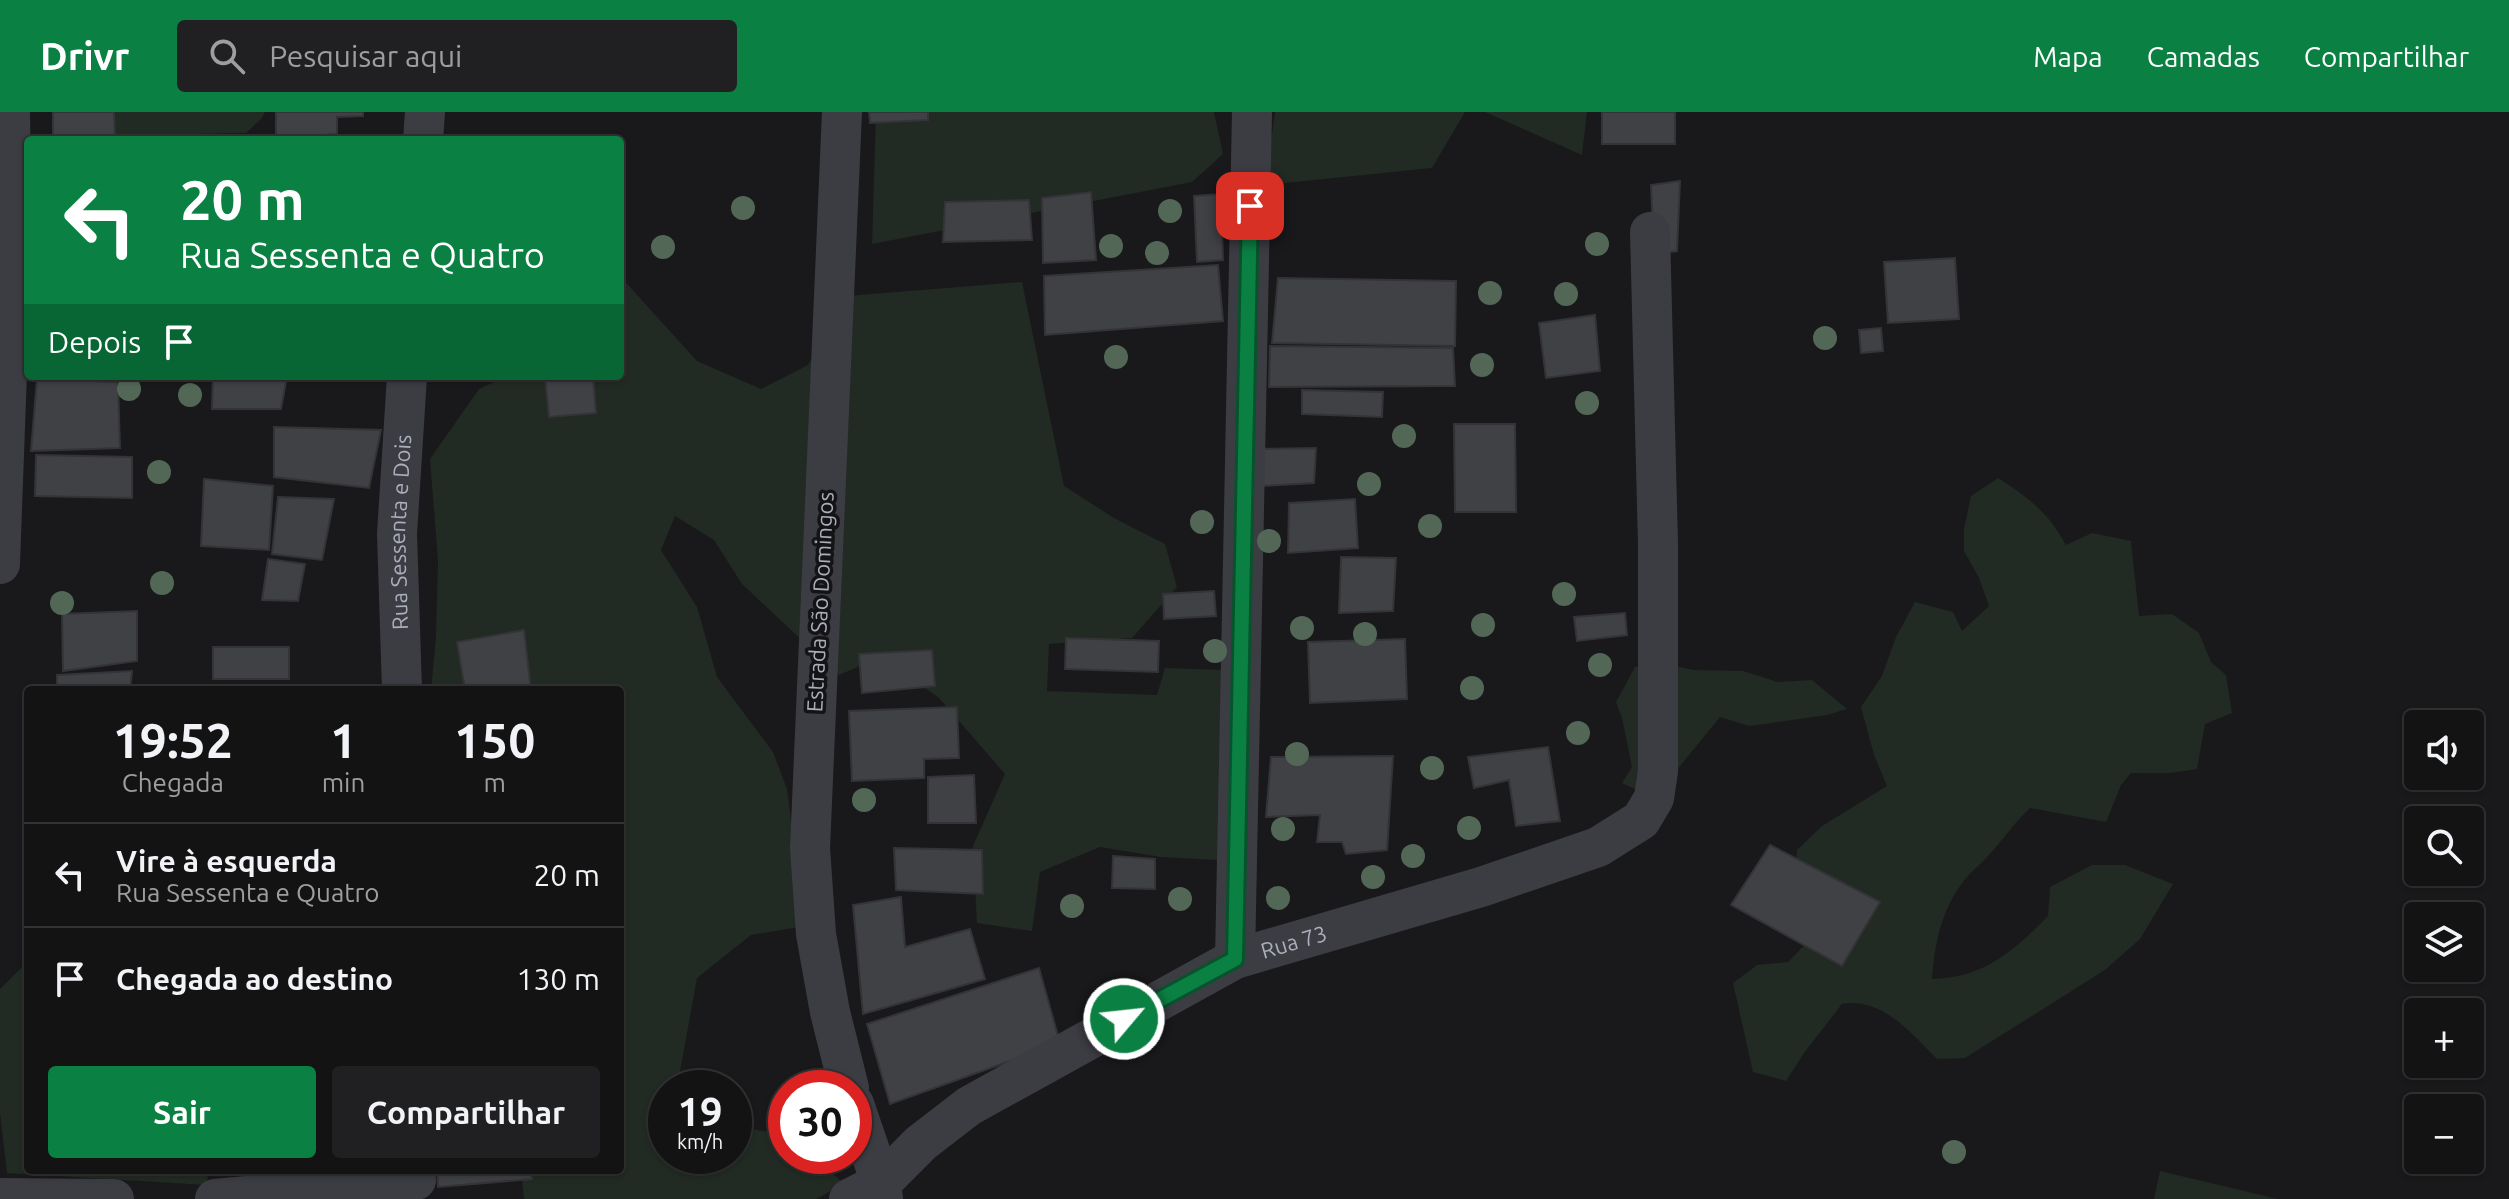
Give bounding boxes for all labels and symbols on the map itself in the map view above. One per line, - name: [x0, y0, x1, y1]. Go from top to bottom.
- pin: [1216, 172, 1284, 240]
- street label: Rua Sessenta e Dois: [384, 434, 415, 630]
- street label: Estrada São Domingos: [801, 491, 838, 713]
- street label: Rua 73: [1258, 920, 1329, 963]
- position arrow: [1082, 977, 1166, 1061]
- speed limit sign: 30: [768, 1070, 872, 1174]

